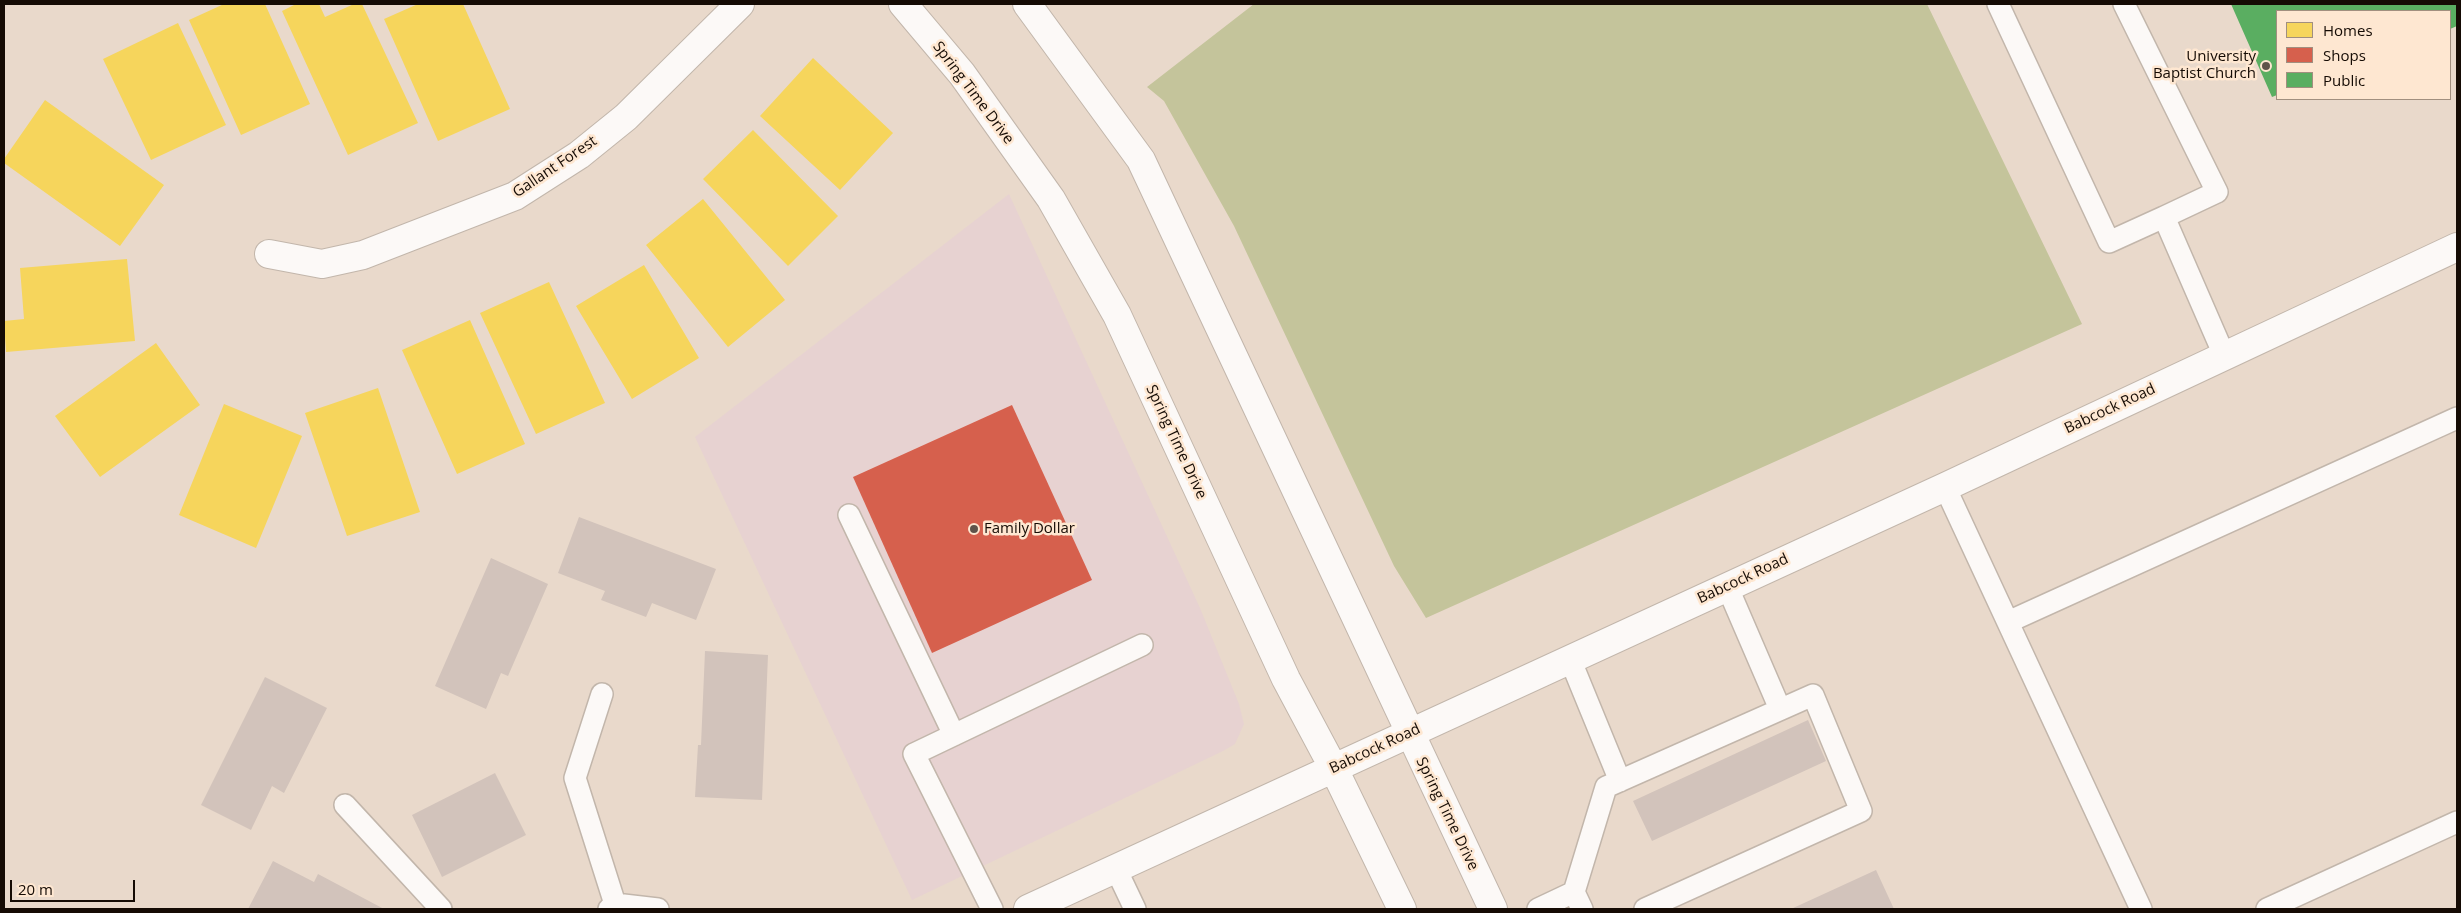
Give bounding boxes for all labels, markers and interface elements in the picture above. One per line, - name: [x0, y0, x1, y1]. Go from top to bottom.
- legend: [2276, 10, 2451, 100]
- text: Homes: [2323, 20, 2373, 40]
- street label: Spring Time Drive: [929, 38, 1017, 148]
- text: Shops: [2323, 45, 2366, 65]
- place label: University Baptist Church: [2153, 48, 2256, 83]
- marker: University Baptist Church: [2260, 60, 2272, 72]
- text: Public: [2323, 70, 2365, 90]
- street label: Gallant Forest: [510, 132, 600, 202]
- street label: Babcock Road: [2062, 380, 2158, 438]
- street label: Spring Time Drive: [1142, 382, 1210, 502]
- place label: Family Dollar: [984, 520, 1075, 538]
- marker: Family Dollar: [968, 523, 980, 535]
- street label: Babcock Road: [1695, 550, 1791, 608]
- street label: Babcock Road: [1327, 720, 1423, 778]
- street label: Spring Time Drive: [1412, 755, 1482, 873]
- scale bar: [12, 870, 138, 902]
- text: 20 m: [18, 879, 53, 899]

